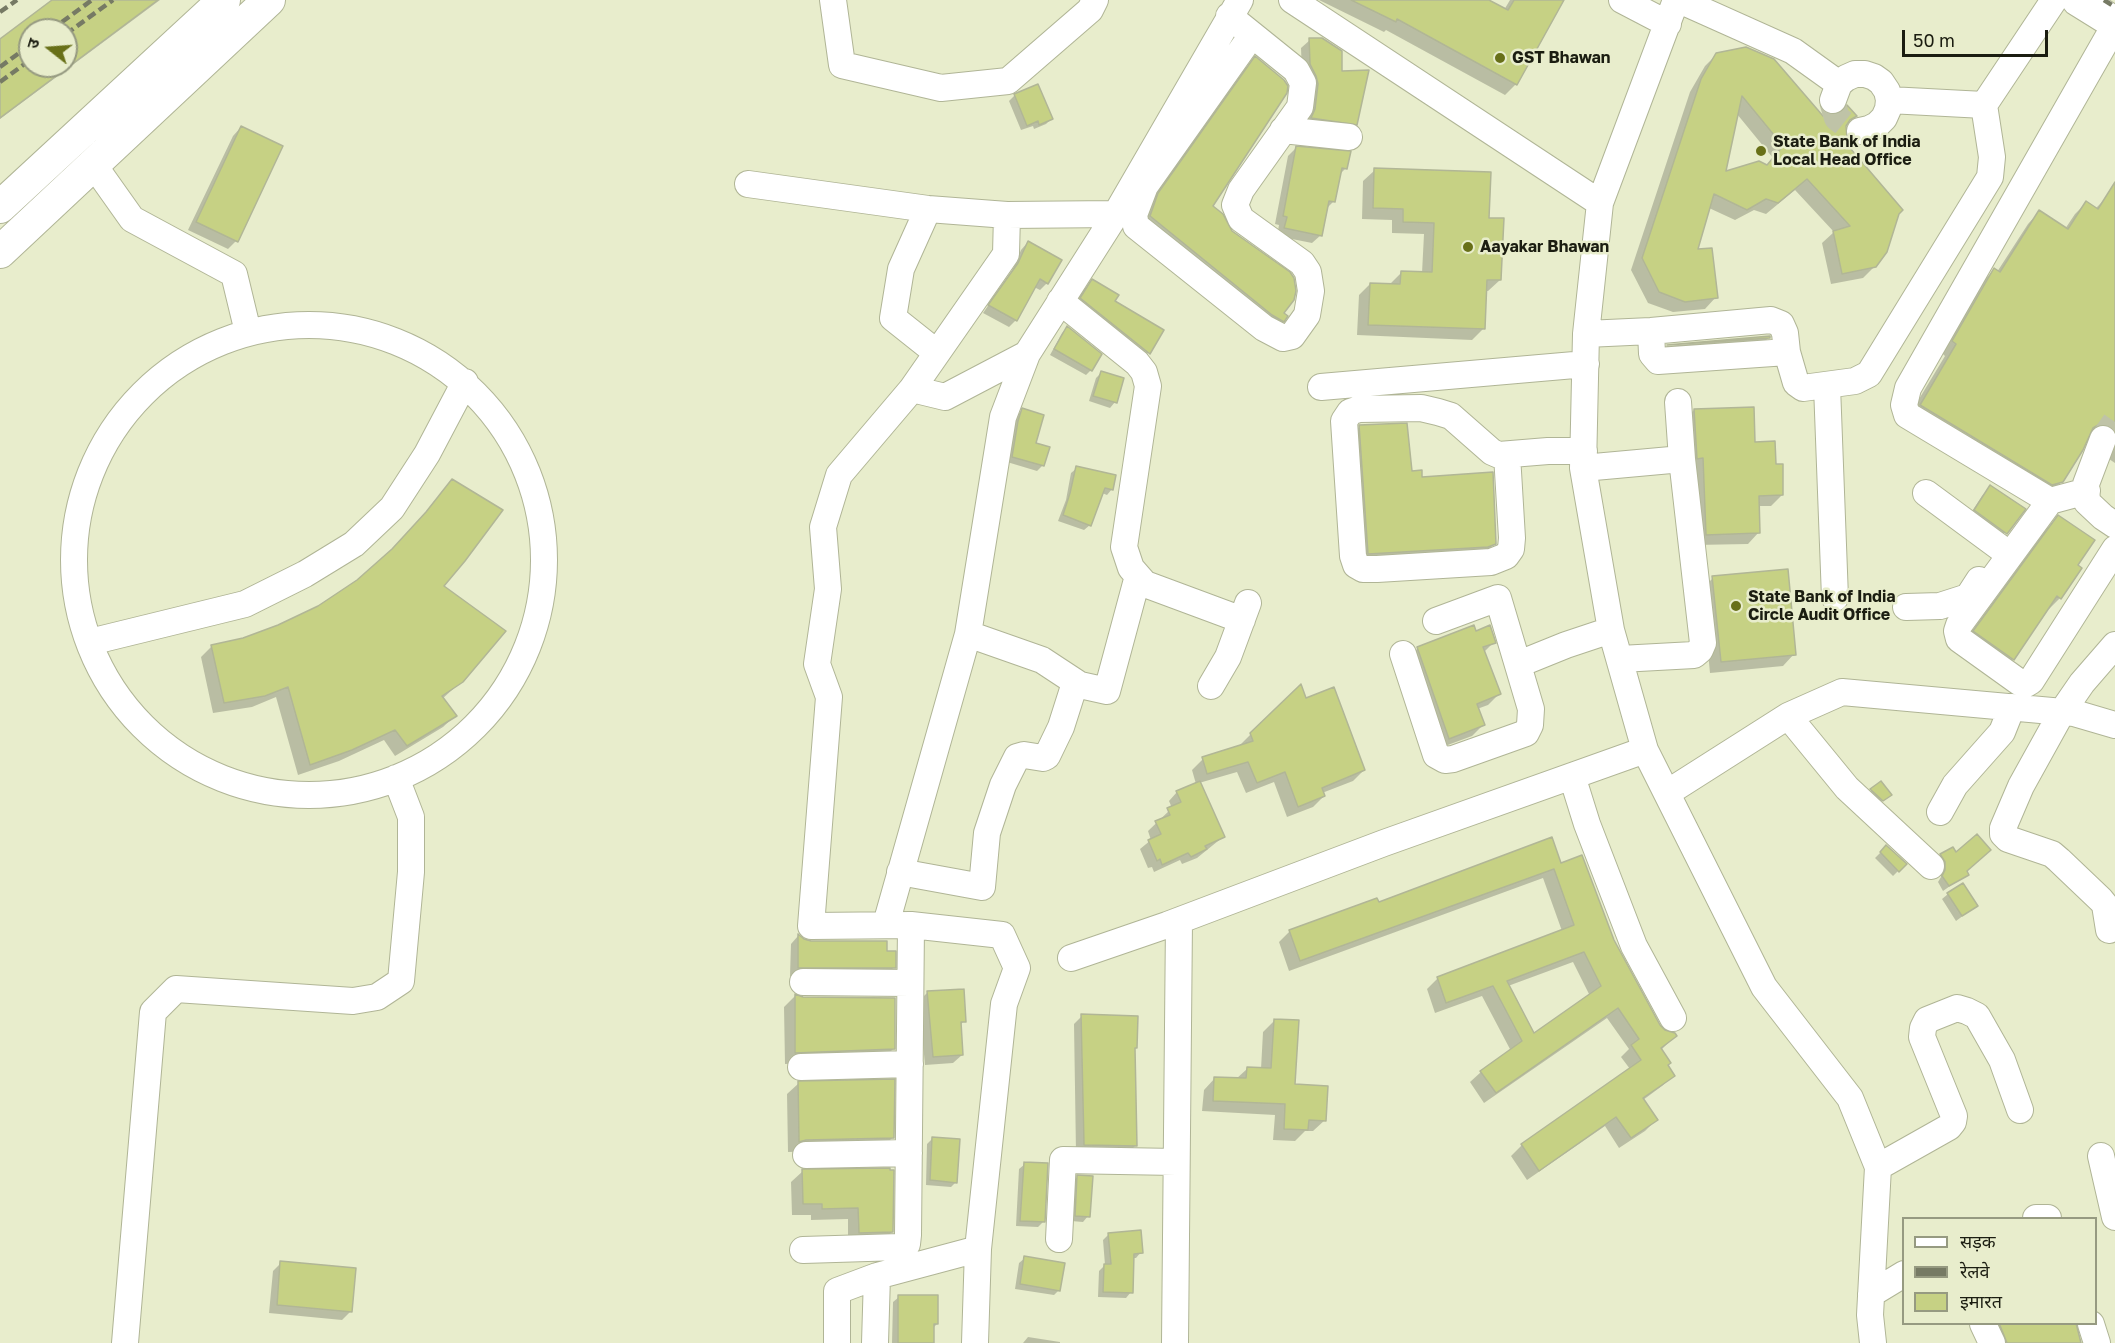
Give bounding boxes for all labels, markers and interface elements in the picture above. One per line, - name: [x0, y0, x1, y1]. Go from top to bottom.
- north arrow: [18, 18, 78, 78]
- scale bar: [1905, 18, 2050, 56]
- text: 50 m: [1913, 29, 1955, 51]
- text: उ: [22, 36, 44, 51]
- place label: GST Bhawan: [1512, 48, 1610, 68]
- marker: GST Bhawan: [1493, 51, 1507, 65]
- place label: State Bank of India Local Head Office: [1773, 132, 1921, 170]
- marker: State Bank of India Local Head Office: [1754, 144, 1768, 158]
- place label: Aayakar Bhawan: [1480, 237, 1609, 257]
- marker: Aayakar Bhawan: [1461, 240, 1475, 254]
- place label: State Bank of India Circle Audit Office: [1748, 587, 1896, 625]
- marker: State Bank of India Circle Audit Office: [1729, 599, 1743, 613]
- legend: [1902, 1217, 2097, 1325]
- text: सड़क: [1960, 1230, 1996, 1252]
- text: रेलवे: [1960, 1260, 1990, 1282]
- text: इमारत: [1960, 1290, 2002, 1312]

